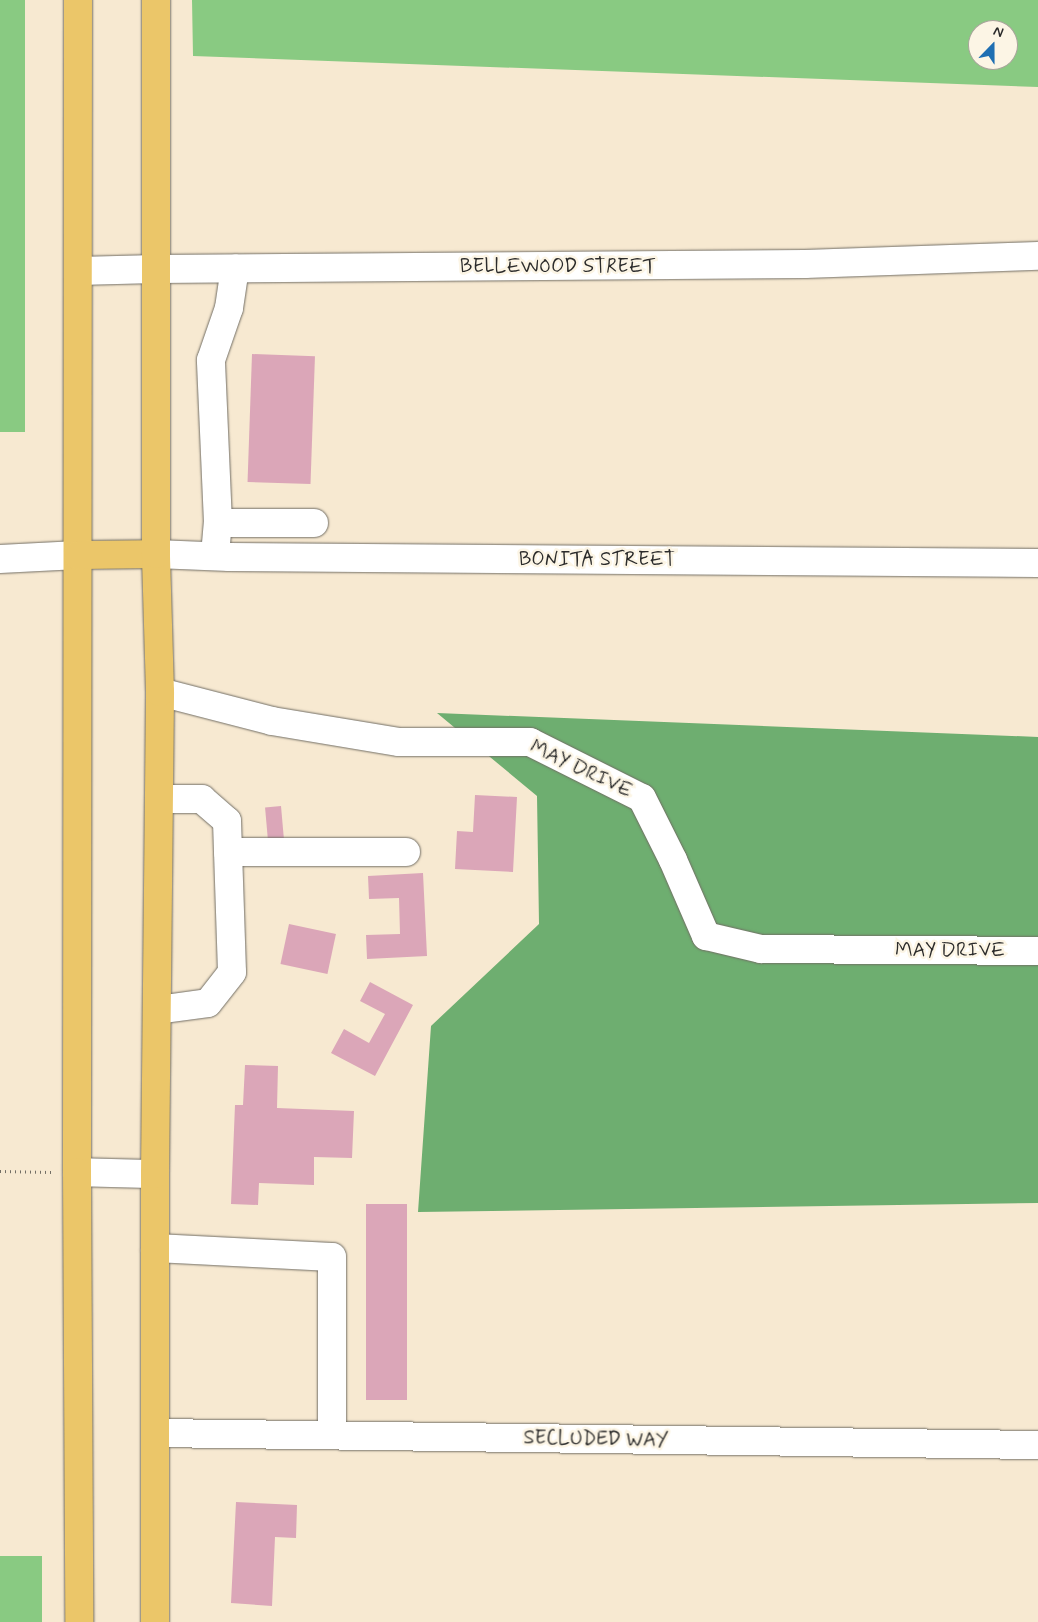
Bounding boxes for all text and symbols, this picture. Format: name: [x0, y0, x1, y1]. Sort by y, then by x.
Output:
north arrow: [968, 20, 1018, 70]
text: N: [991, 22, 1006, 42]
street label: BELLEWOOD STREET: [459, 254, 657, 278]
street label: BONITA STREET: [519, 547, 675, 571]
street label: MAY DRIVE: [525, 735, 637, 803]
street label: MAY DRIVE: [894, 938, 1006, 962]
street label: SECLUDED WAY: [524, 1426, 668, 1452]

